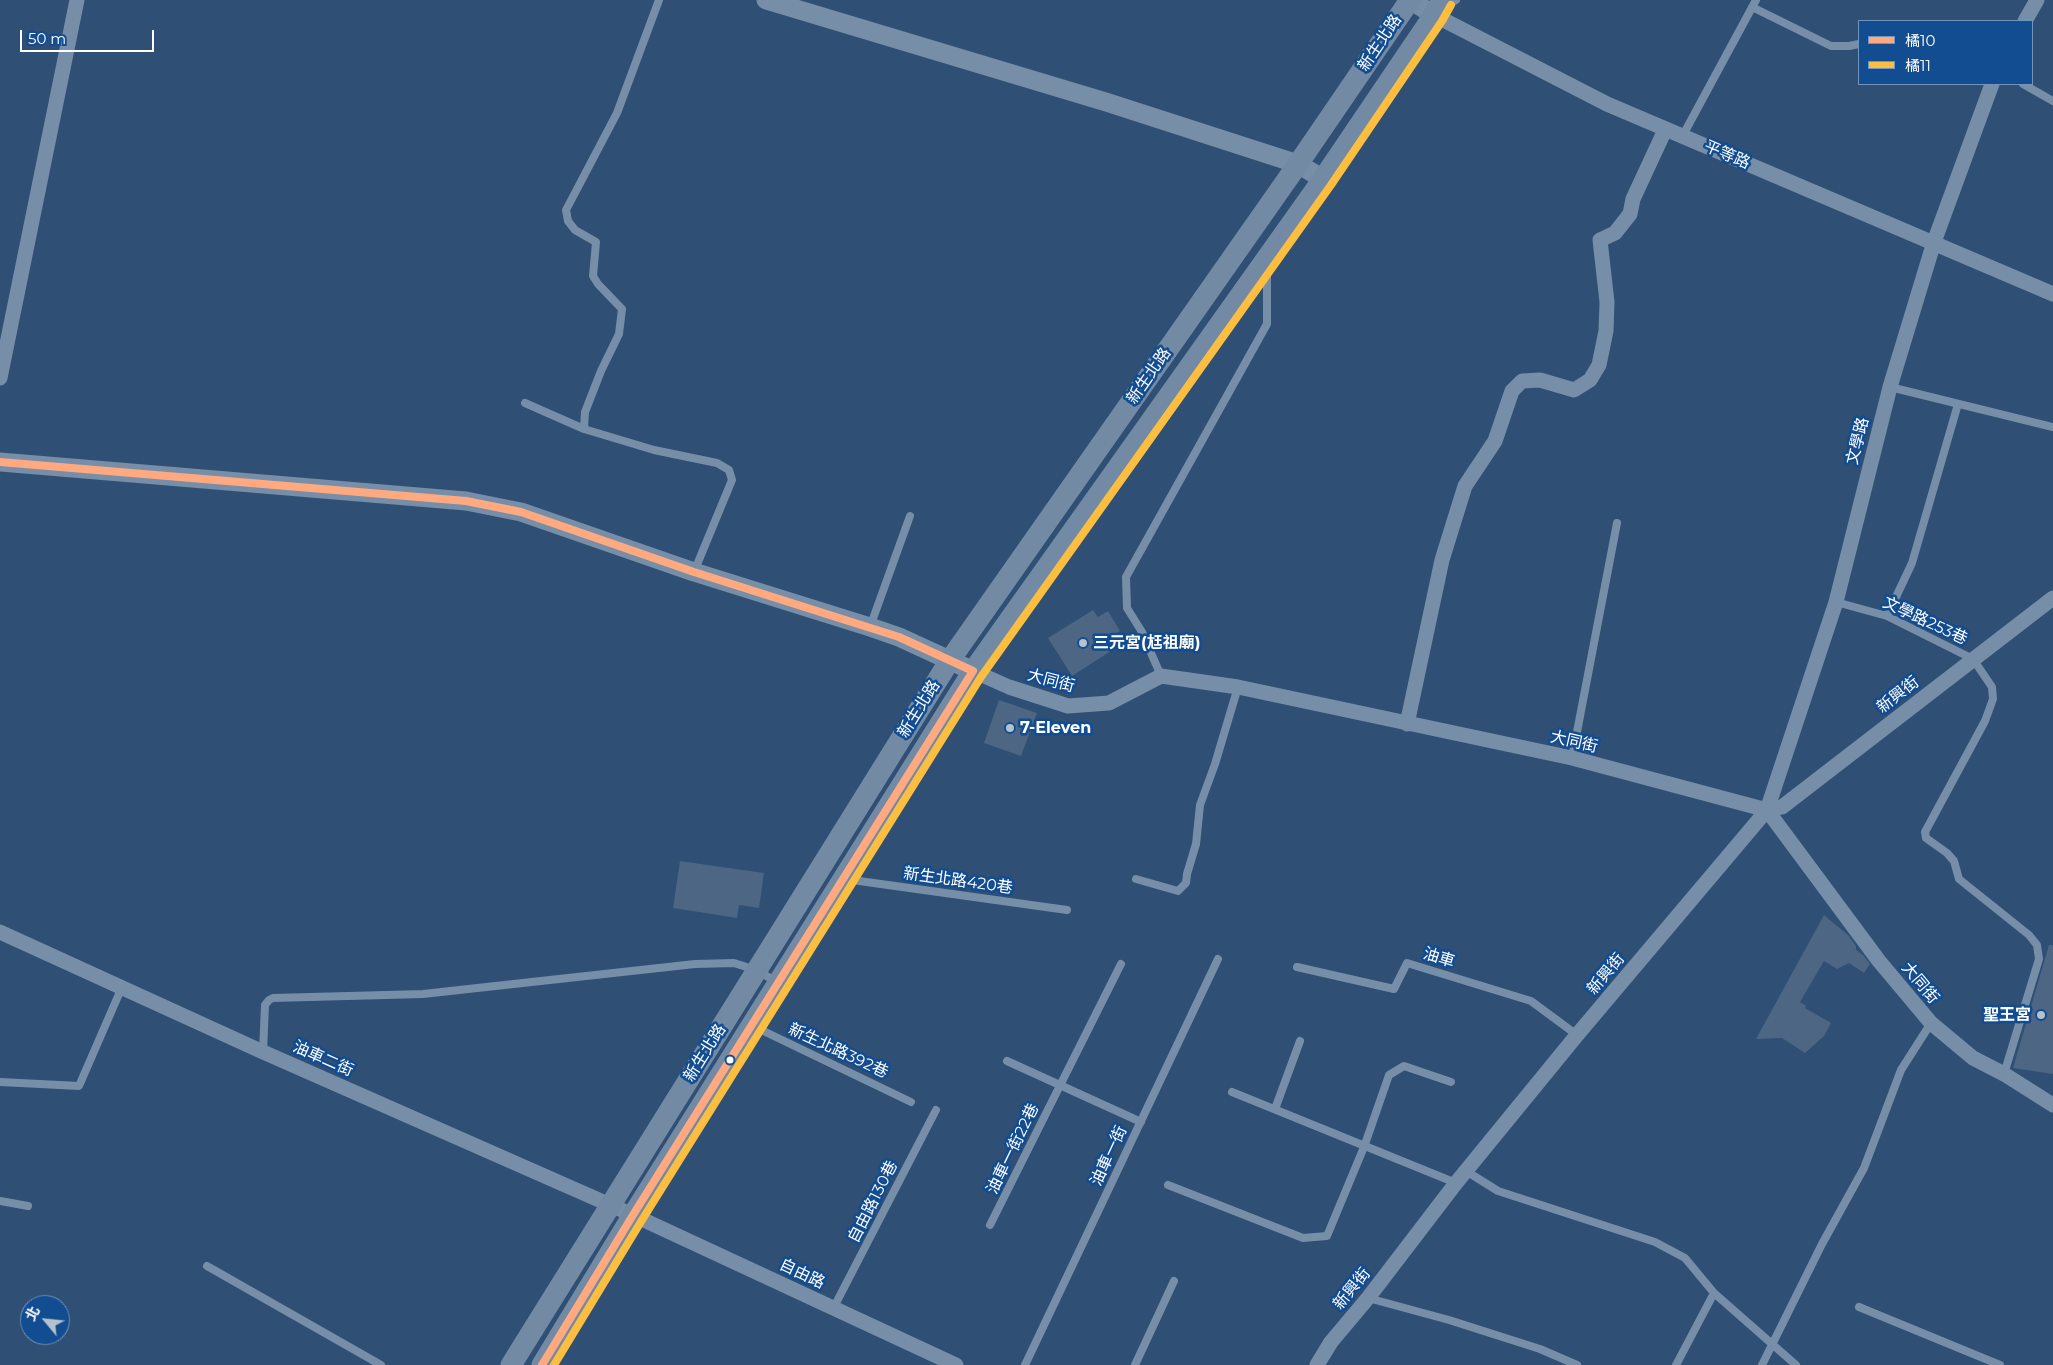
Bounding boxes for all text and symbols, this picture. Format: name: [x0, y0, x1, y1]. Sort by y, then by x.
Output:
street label: 新生北路: [1354, 11, 1406, 75]
scale bar: [22, 20, 156, 52]
legend: [1858, 20, 2033, 85]
text: 50 m: [28, 29, 66, 48]
text: 橘10: [1905, 31, 1935, 50]
text: 橘11: [1905, 56, 1931, 75]
street label: 平等路: [1701, 137, 1753, 173]
street label: 新生北路: [1123, 344, 1175, 408]
street label: 文學路: [1843, 415, 1873, 467]
street label: 文學路253巷: [1880, 593, 1970, 649]
place label: 三元宮(尪祖廟): [1093, 633, 1200, 653]
marker: 三元宮(尪祖廟): [1077, 637, 1089, 649]
street label: 大同街: [1025, 666, 1077, 696]
street label: 新興街: [1873, 673, 1923, 717]
street label: 新生北路: [894, 677, 944, 741]
place label: 7-Eleven: [1020, 718, 1091, 738]
marker: 7-Eleven: [1004, 722, 1016, 734]
street label: 大同街: [1548, 727, 1600, 757]
street label: 新生北路420巷: [902, 864, 1014, 898]
street label: 油車: [1421, 944, 1457, 972]
street label: 新興街: [1583, 949, 1629, 999]
street label: 大同街: [1897, 958, 1943, 1008]
place label: 聖王宮: [1983, 1005, 2031, 1025]
marker: 聖王宮: [2035, 1009, 2047, 1021]
street label: 新生北路392巷: [785, 1020, 891, 1082]
street label: 新生北路: [680, 1021, 730, 1085]
street label: 油車二街: [290, 1037, 356, 1081]
unlabelled marker: [725, 1055, 735, 1065]
street label: 油車一街22巷: [983, 1101, 1043, 1197]
street label: 油車一街: [1087, 1123, 1131, 1189]
street label: 自由路130巷: [844, 1158, 902, 1246]
street label: 自由路: [776, 1255, 828, 1293]
street label: 新興街: [1329, 1264, 1375, 1314]
north arrow: [20, 1295, 70, 1345]
text: 北: [21, 1303, 44, 1324]

